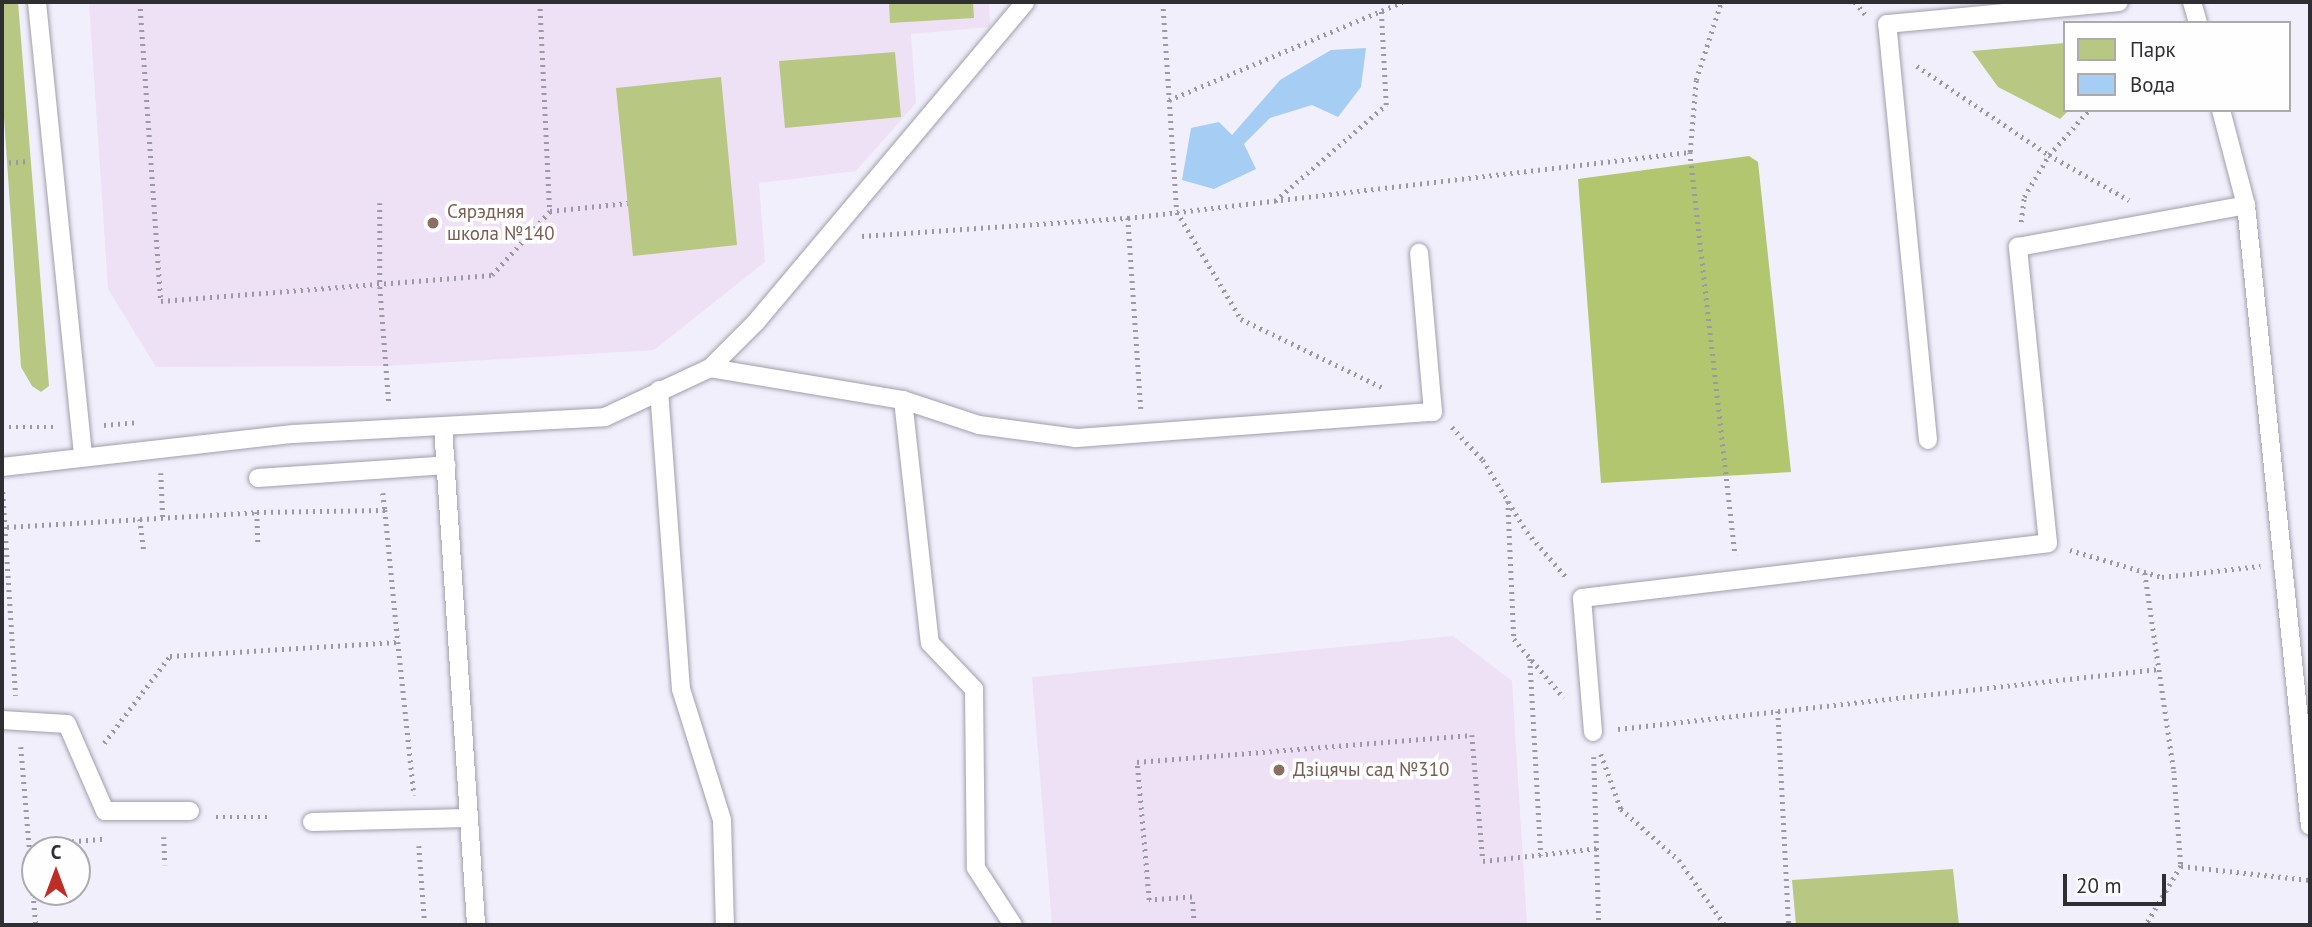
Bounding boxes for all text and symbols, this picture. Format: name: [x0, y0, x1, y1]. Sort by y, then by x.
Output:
legend: [2064, 21, 2291, 112]
text: Парк: [2130, 36, 2176, 63]
text: Вода: [2130, 71, 2175, 98]
place label: Сярэдняя школа №140: [447, 201, 554, 245]
marker: Сярэдняя школа №140: [425, 215, 441, 231]
place label: Дзіцячы сад №310: [1293, 759, 1449, 781]
marker: Дзіцячы сад №310: [1271, 762, 1287, 778]
north arrow: [21, 836, 91, 906]
text: С: [51, 840, 61, 864]
scale bar: [2067, 860, 2170, 904]
text: 20 m: [2076, 872, 2122, 899]

